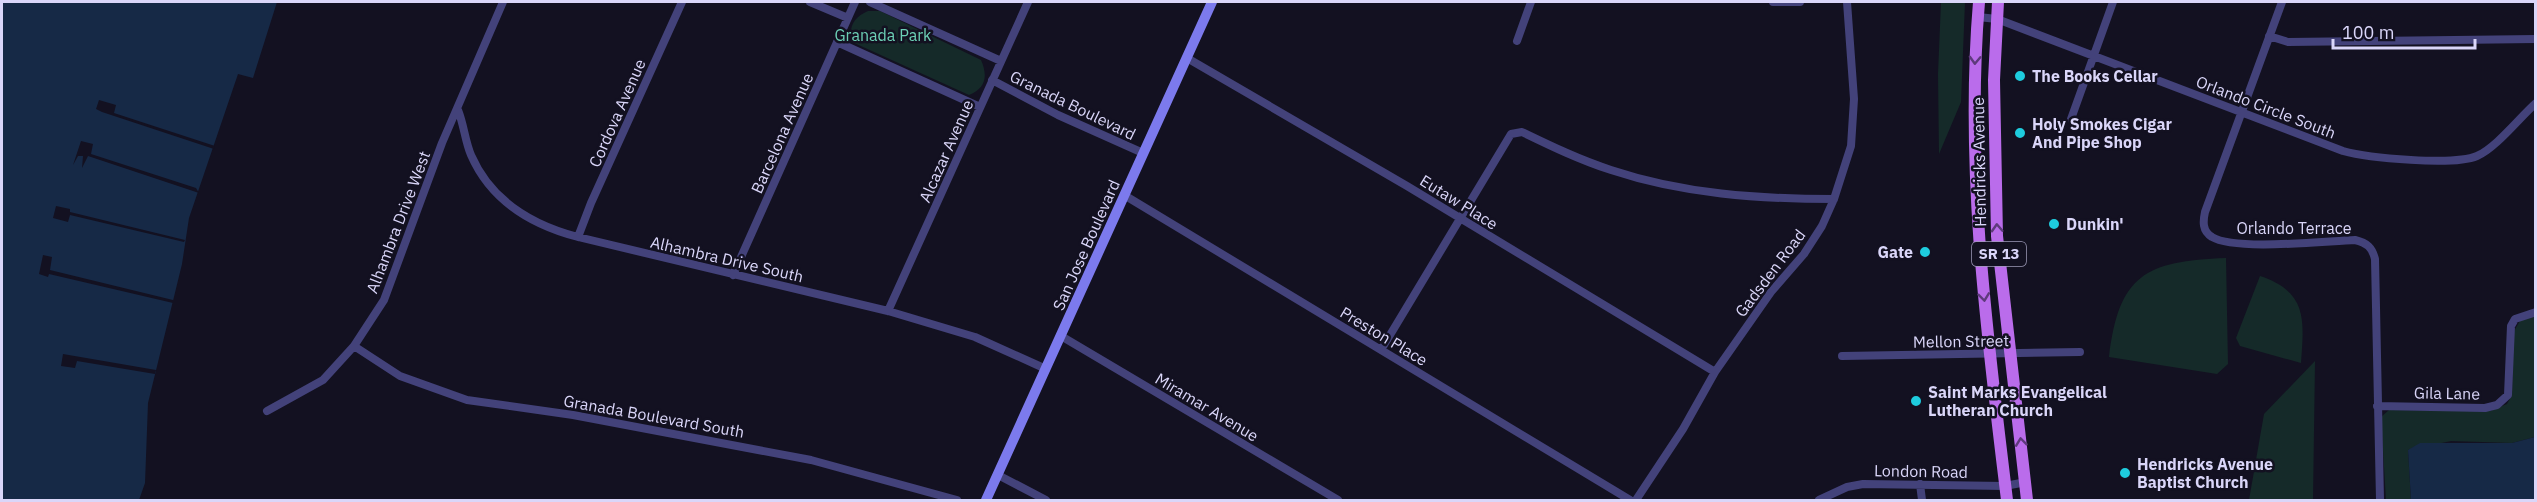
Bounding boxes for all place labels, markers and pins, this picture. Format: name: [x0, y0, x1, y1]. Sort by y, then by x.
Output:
place label: The Books Cellar: [2032, 66, 2158, 86]
marker: The Books Cellar: [2013, 69, 2027, 83]
place label: Holy Smokes Cigar And Pipe Shop: [2032, 114, 2173, 152]
marker: Holy Smokes Cigar And Pipe Shop: [2013, 126, 2027, 140]
place label: Dunkin': [2066, 214, 2124, 234]
marker: Dunkin': [2047, 217, 2061, 231]
place label: Gate: [1877, 242, 1913, 262]
marker: Gate: [1918, 245, 1932, 259]
place label: Saint Marks Evangelical Lutheran Church: [1928, 382, 2107, 420]
marker: Saint Marks Evangelical Lutheran Church: [1909, 394, 1923, 408]
place label: Hendricks Avenue Baptist Church: [2137, 454, 2273, 492]
marker: Hendricks Avenue Baptist Church: [2118, 466, 2132, 480]

